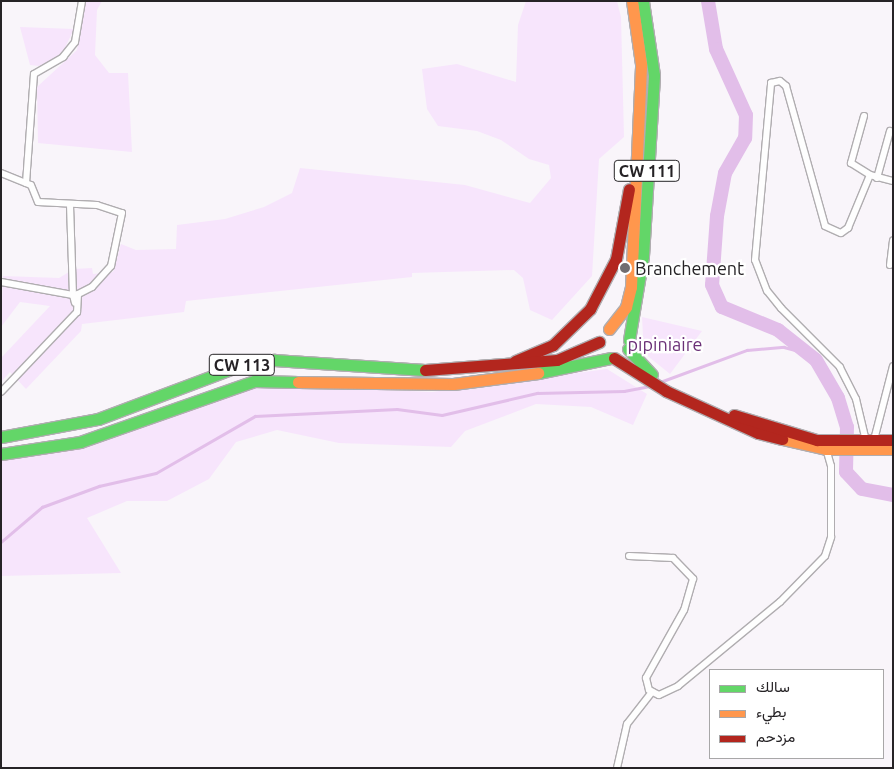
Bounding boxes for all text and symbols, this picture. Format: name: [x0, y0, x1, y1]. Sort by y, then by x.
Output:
road number: CW 111: [613, 158, 681, 185]
place label: Branchement: [635, 257, 744, 279]
marker: Branchement: [619, 262, 631, 274]
park label: pipiniaire: [628, 333, 702, 355]
road number: CW 113: [208, 352, 276, 378]
legend: [709, 669, 884, 759]
text: سالك: [756, 678, 790, 695]
text: بطيء: [756, 703, 786, 720]
text: مزدحم: [756, 728, 795, 745]

